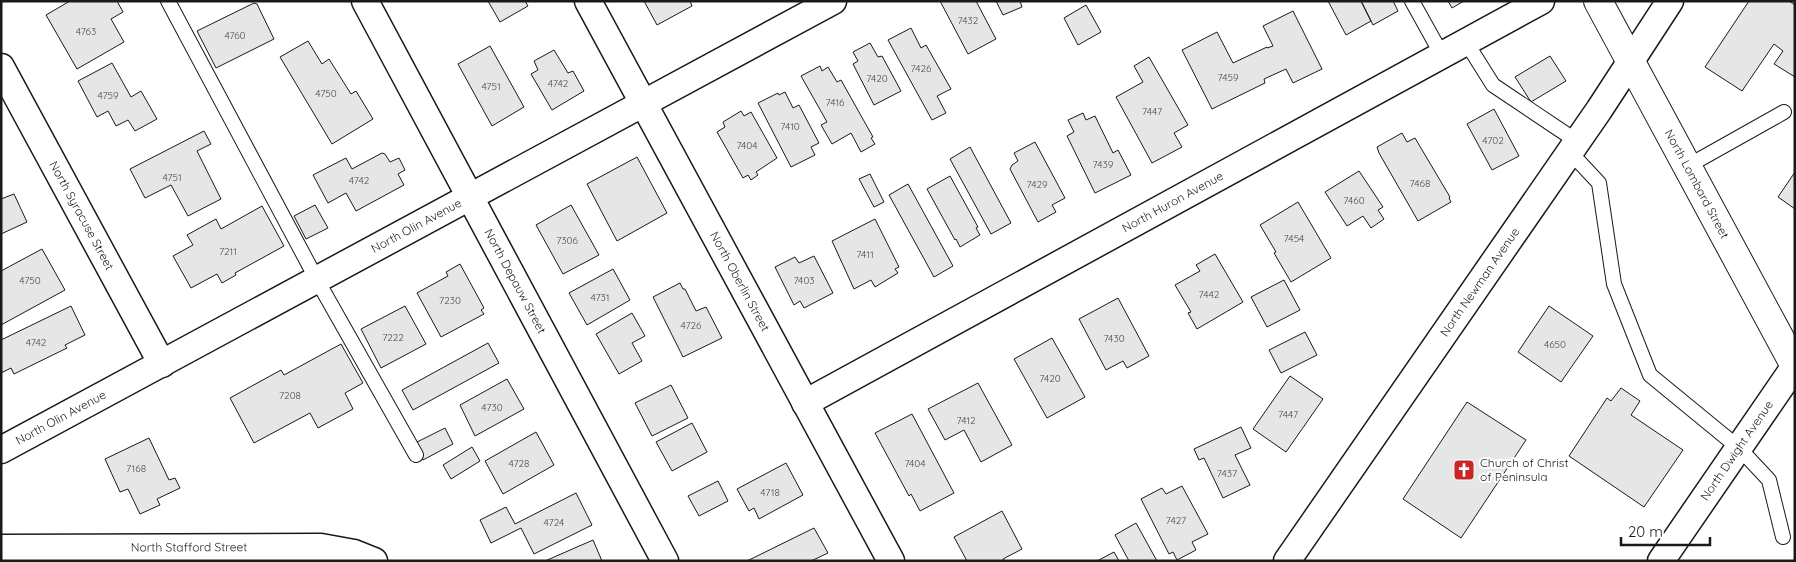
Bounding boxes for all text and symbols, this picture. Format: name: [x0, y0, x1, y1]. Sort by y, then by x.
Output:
house number: 7432: [958, 14, 979, 27]
house number: 4763: [76, 25, 96, 38]
house number: 4760: [224, 29, 246, 42]
house number: 7426: [911, 62, 932, 75]
house number: 7459: [1217, 71, 1239, 84]
house number: 7420: [866, 72, 888, 85]
house number: 4742: [548, 77, 569, 90]
house number: 4751: [481, 80, 501, 93]
house number: 4750: [315, 87, 337, 100]
house number: 4759: [97, 89, 119, 102]
house number: 7416: [825, 96, 845, 109]
house number: 7447: [1142, 105, 1162, 118]
house number: 7410: [780, 120, 800, 133]
street label: North Lombard Street: [1662, 127, 1733, 241]
house number: 4702: [1482, 134, 1504, 147]
house number: 7404: [736, 139, 758, 152]
street label: North Syracuse Street: [46, 158, 118, 272]
house number: 7439: [1093, 158, 1114, 171]
street label: North Huron Avenue: [1119, 168, 1226, 235]
house number: 4751: [162, 171, 182, 184]
house number: 4742: [349, 174, 370, 187]
house number: 7468: [1410, 177, 1430, 190]
house number: 7429: [1026, 178, 1048, 191]
house number: 7460: [1343, 194, 1365, 207]
street label: North Olin Avenue: [368, 195, 464, 256]
street label: North Newman Avenue: [1437, 224, 1522, 339]
street label: North Depauw Street: [481, 226, 550, 336]
street label: North Oberlin Street: [707, 229, 773, 334]
house number: 7454: [1284, 232, 1304, 245]
house number: 7306: [556, 234, 578, 247]
house number: 7211: [219, 245, 237, 258]
house number: 7411: [856, 248, 874, 261]
house number: 4750: [19, 274, 41, 287]
house number: 7403: [793, 274, 815, 287]
house number: 7442: [1199, 288, 1220, 301]
house number: 4731: [590, 291, 610, 304]
house number: 7230: [439, 294, 461, 307]
house number: 4726: [680, 319, 702, 332]
house number: 7222: [382, 331, 404, 344]
house number: 7430: [1103, 332, 1125, 345]
house number: 4742: [26, 336, 47, 349]
house number: 4650: [1544, 338, 1566, 351]
house number: 7420: [1039, 372, 1061, 385]
street label: North Olin Avenue: [13, 387, 109, 448]
house number: 7208: [279, 389, 301, 402]
street label: North Dwight Avenue: [1697, 397, 1776, 503]
house number: 4730: [481, 401, 503, 414]
house number: 7447: [1278, 408, 1298, 421]
house number: 7412: [956, 414, 976, 427]
place label: Church of Christ of Peninsula: [1480, 455, 1569, 484]
house number: 4728: [508, 457, 530, 470]
house number: 7404: [904, 457, 926, 470]
church icon: Church of Christ of Peninsula: [1452, 458, 1476, 482]
house number: 7168: [126, 462, 146, 475]
house number: 7437: [1217, 467, 1237, 480]
house number: 4718: [760, 486, 780, 499]
house number: 7427: [1166, 514, 1186, 527]
scale bar: [1621, 514, 1710, 546]
house number: 4724: [544, 516, 564, 529]
text: 20 m: [1628, 522, 1663, 541]
street label: North Stafford Street: [131, 539, 247, 555]

